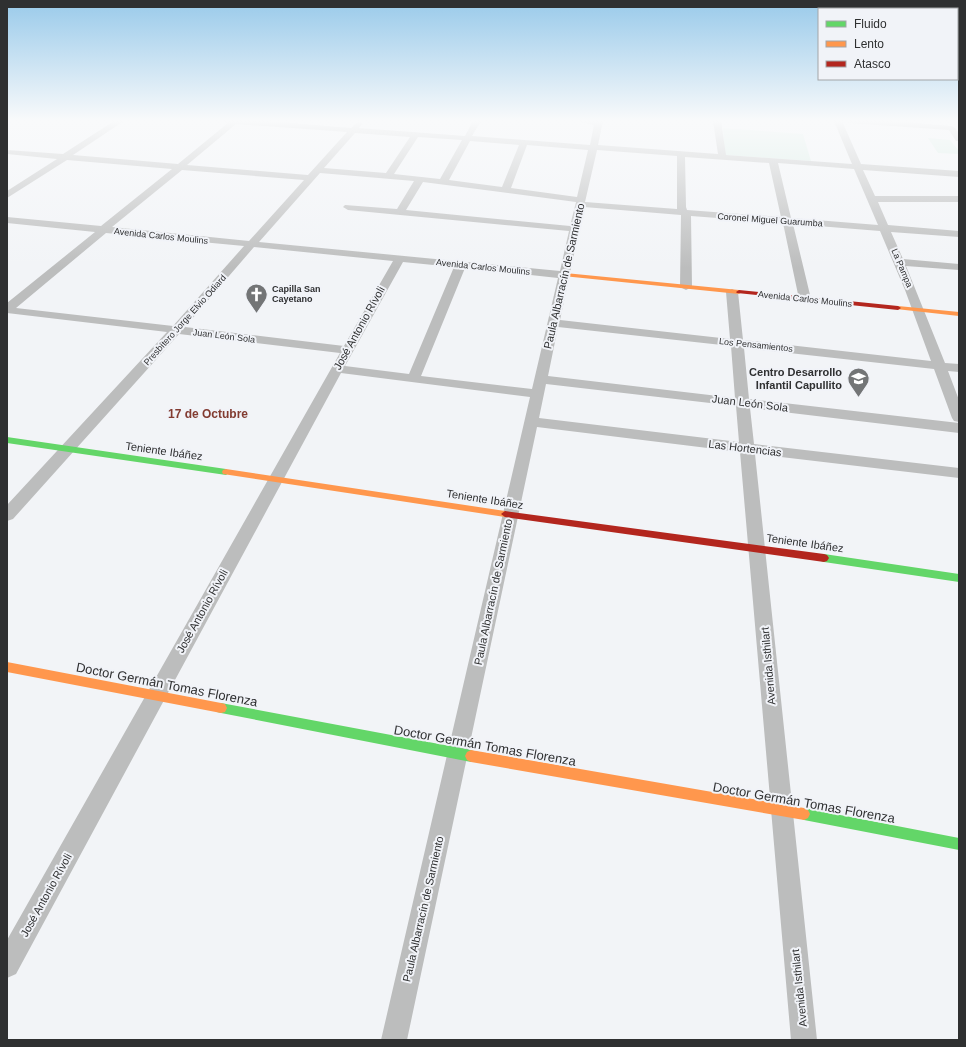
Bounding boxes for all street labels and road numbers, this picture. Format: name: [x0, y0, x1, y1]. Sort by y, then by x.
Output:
street label: Paula Albarracín de Sarmiento: [541, 202, 587, 350]
street label: Coronel Miguel Guarumba: [717, 211, 823, 229]
street label: Avenida Carlos Moulins: [114, 226, 209, 246]
street label: La Pampa: [889, 247, 915, 289]
street label: Avenida Carlos Moulins: [436, 257, 531, 277]
street label: Presbítero Jorge Elvio Odiard: [142, 273, 228, 367]
street label: José Antonio Rívoli: [331, 284, 387, 372]
street label: Avenida Carlos Moulins: [758, 289, 853, 309]
street label: Juan León Sola: [192, 327, 256, 345]
street label: Los Pensamientos: [719, 336, 794, 354]
street label: Juan León Sola: [711, 392, 790, 414]
street label: Las Hortencias: [708, 438, 783, 458]
street label: Teniente Ibáñez: [125, 440, 203, 462]
street label: Teniente Ibáñez: [446, 487, 524, 511]
street label: Paula Albarracín de Sarmiento: [472, 518, 514, 666]
street label: Teniente Ibáñez: [766, 532, 844, 554]
street label: José Antonio Rívoli: [174, 567, 230, 655]
street label: Avenida Isthilart: [759, 627, 777, 705]
street label: Doctor Germán Tomas Florenza: [75, 660, 260, 710]
street label: Doctor Germán Tomas Florenza: [393, 722, 578, 769]
street label: Doctor Germán Tomas Florenza: [712, 779, 897, 826]
street label: Paula Albarracín de Sarmiento: [400, 835, 446, 983]
street label: José Antonio Rívoli: [18, 851, 74, 939]
street label: Avenida Isthilart: [789, 949, 809, 1027]

